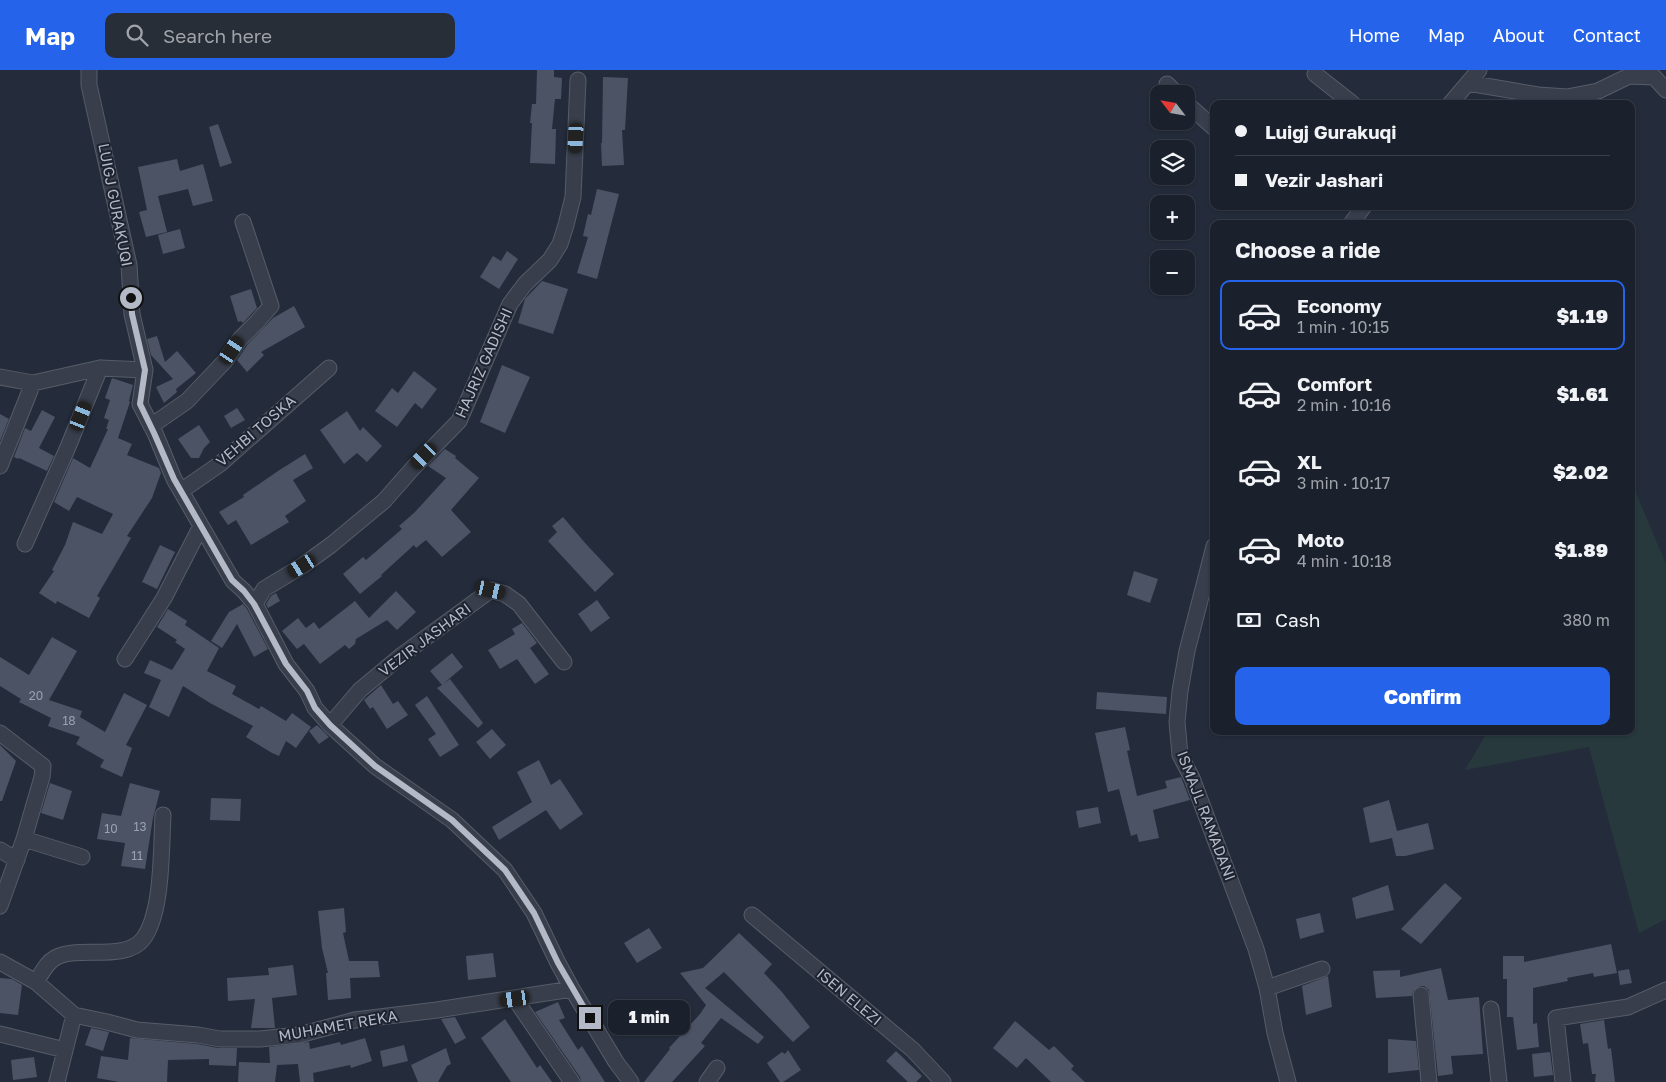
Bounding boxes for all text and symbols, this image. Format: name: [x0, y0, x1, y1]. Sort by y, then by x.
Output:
search box: [105, 13, 455, 58]
text: Map: [25, 21, 75, 50]
icon: search: [123, 21, 151, 49]
text: Search here: [163, 24, 272, 47]
text: Home: [1349, 24, 1400, 46]
text: Map: [1428, 24, 1465, 46]
text: About: [1493, 24, 1545, 46]
text: Contact: [1573, 24, 1641, 46]
north arrow: [1150, 85, 1195, 130]
map controls: [1150, 85, 1195, 295]
text: Luigj Gurakuqi: [1265, 120, 1396, 143]
car: [567, 123, 584, 153]
button: layers: [1150, 140, 1195, 185]
street label: LUIGJ GURAKUQI: [95, 142, 137, 268]
text: Vezir Jashari: [1265, 168, 1383, 191]
button: +: [1150, 195, 1195, 240]
text: Choose a ride: [1235, 236, 1381, 263]
button: −: [1150, 250, 1195, 295]
route start: [120, 287, 142, 309]
icon: car: [1237, 293, 1282, 338]
text: Economy: [1297, 294, 1382, 317]
text: $1.19: [1557, 304, 1608, 327]
street label: HAJRIZ GADISHI: [451, 305, 515, 421]
text: 1 min · 10:15: [1297, 317, 1389, 337]
car: [217, 333, 246, 367]
icon: car: [1237, 371, 1282, 416]
text: Comfort: [1297, 372, 1372, 395]
text: $1.61: [1557, 382, 1608, 405]
street label: VEHBI TOSKA: [212, 391, 299, 470]
text: 2 min · 10:16: [1297, 395, 1391, 415]
car: [68, 399, 93, 433]
car: [408, 440, 439, 472]
icon: car: [1237, 449, 1282, 494]
text: XL: [1297, 450, 1322, 473]
text: $2.02: [1553, 460, 1608, 483]
text: 3 min · 10:17: [1297, 473, 1390, 493]
icon: car: [1237, 527, 1282, 572]
text: Moto: [1297, 528, 1344, 551]
text: $1.89: [1554, 538, 1608, 561]
text: 4 min · 10:18: [1297, 551, 1392, 571]
car: [285, 552, 318, 580]
car: [474, 579, 507, 601]
street label: VEZIR JASHARI: [375, 599, 474, 680]
icon: cash: [1235, 606, 1263, 634]
text: Cash: [1275, 608, 1320, 631]
text: 380 m: [1563, 610, 1610, 630]
button: Confirm: [1235, 667, 1610, 725]
house number: 20: [29, 688, 43, 703]
house number: 18: [62, 713, 76, 728]
street label: ISMAJL RAMADANI: [1174, 748, 1240, 883]
house number: 13: [134, 819, 146, 834]
house number: 10: [104, 821, 118, 836]
house number: 11: [131, 848, 143, 863]
street label: ISEN ELEZI: [814, 964, 886, 1029]
car: [499, 989, 530, 1009]
callout: 1 min: [608, 1000, 690, 1036]
street label: MUHAMET REKA: [277, 1006, 399, 1044]
route end: [579, 1007, 601, 1029]
text: 1 min: [629, 1007, 669, 1027]

